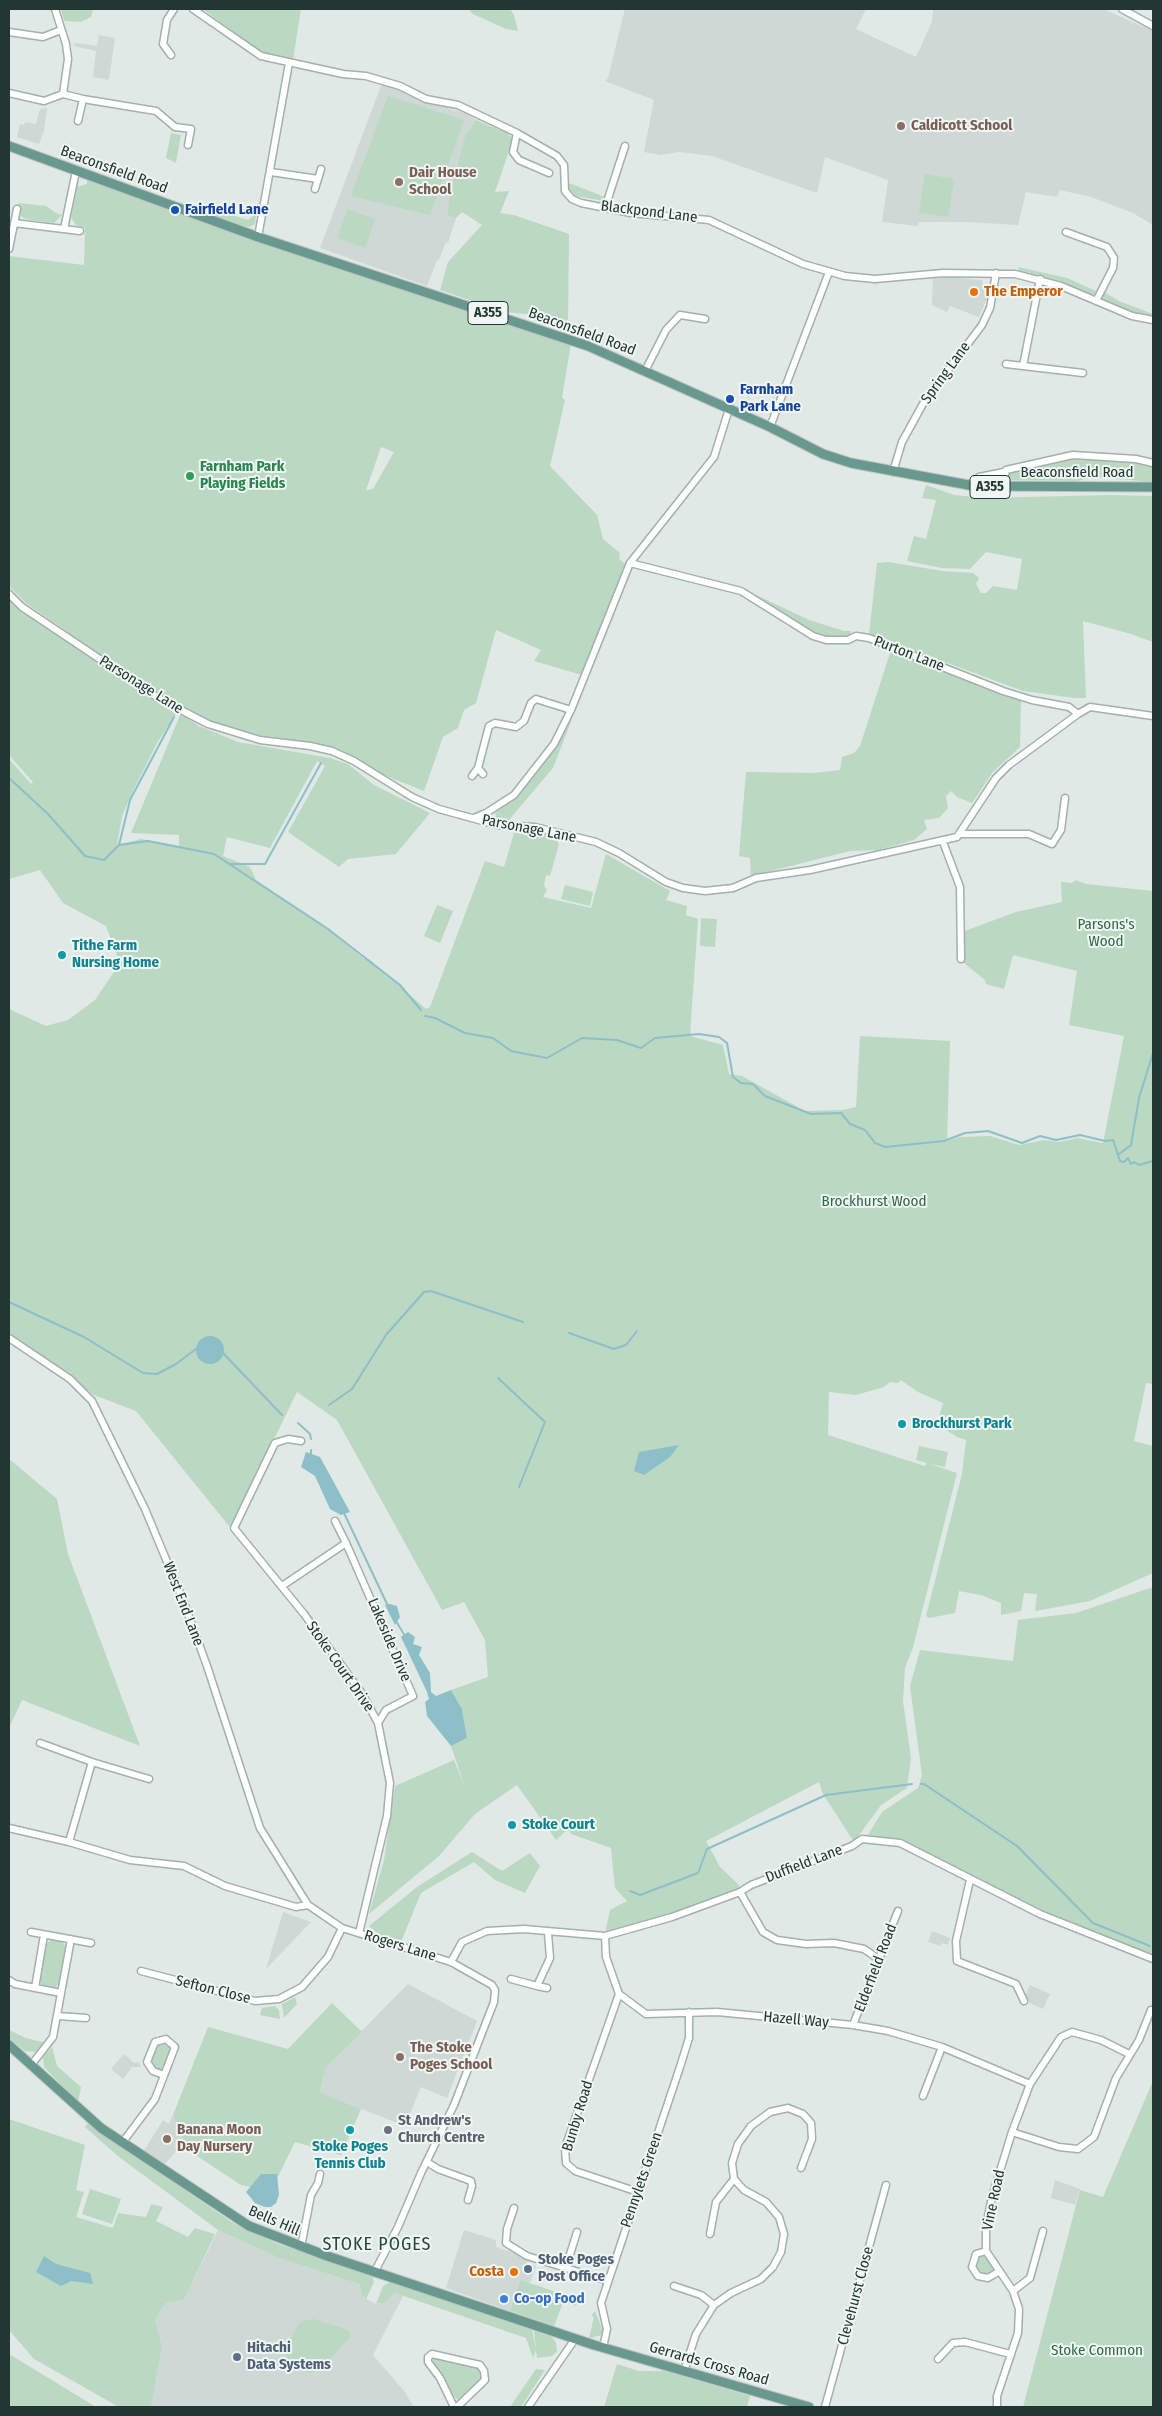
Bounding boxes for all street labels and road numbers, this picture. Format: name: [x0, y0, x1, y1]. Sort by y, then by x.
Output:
street label: Beaconsfield Road: [58, 142, 170, 198]
street label: Blackpond Lane: [600, 197, 698, 227]
road number: A355: [468, 302, 508, 324]
street label: Beaconsfield Road: [526, 304, 638, 360]
street label: Spring Lane: [918, 339, 974, 407]
street label: Beaconsfield Road: [1021, 464, 1133, 482]
road number: A355: [970, 476, 1010, 498]
street label: Purton Lane: [871, 632, 947, 676]
street label: Parsonage Lane: [96, 652, 186, 718]
street label: Parsonage Lane: [480, 811, 578, 847]
street label: West End Lane: [159, 1559, 207, 1649]
street label: Lakeside Drive: [363, 1595, 415, 1685]
street label: Stoke Court Drive: [302, 1618, 378, 1716]
street label: Duffield Lane: [763, 1841, 845, 1887]
street label: Elderfield Road: [851, 1921, 901, 2015]
street label: Rogers Lane: [362, 1927, 438, 1965]
street label: Sefton Close: [174, 1972, 252, 2008]
street label: Hazell Way: [762, 2008, 830, 2032]
street label: Bunby Road: [559, 2078, 597, 2154]
street label: Pennylets Green: [617, 2130, 667, 2230]
street label: Vine Road: [979, 2168, 1009, 2232]
street label: Bells Hill: [246, 2202, 302, 2240]
street label: Clevehurst Close: [834, 2245, 878, 2347]
street label: Gerrards Cross Road: [647, 2338, 771, 2390]

